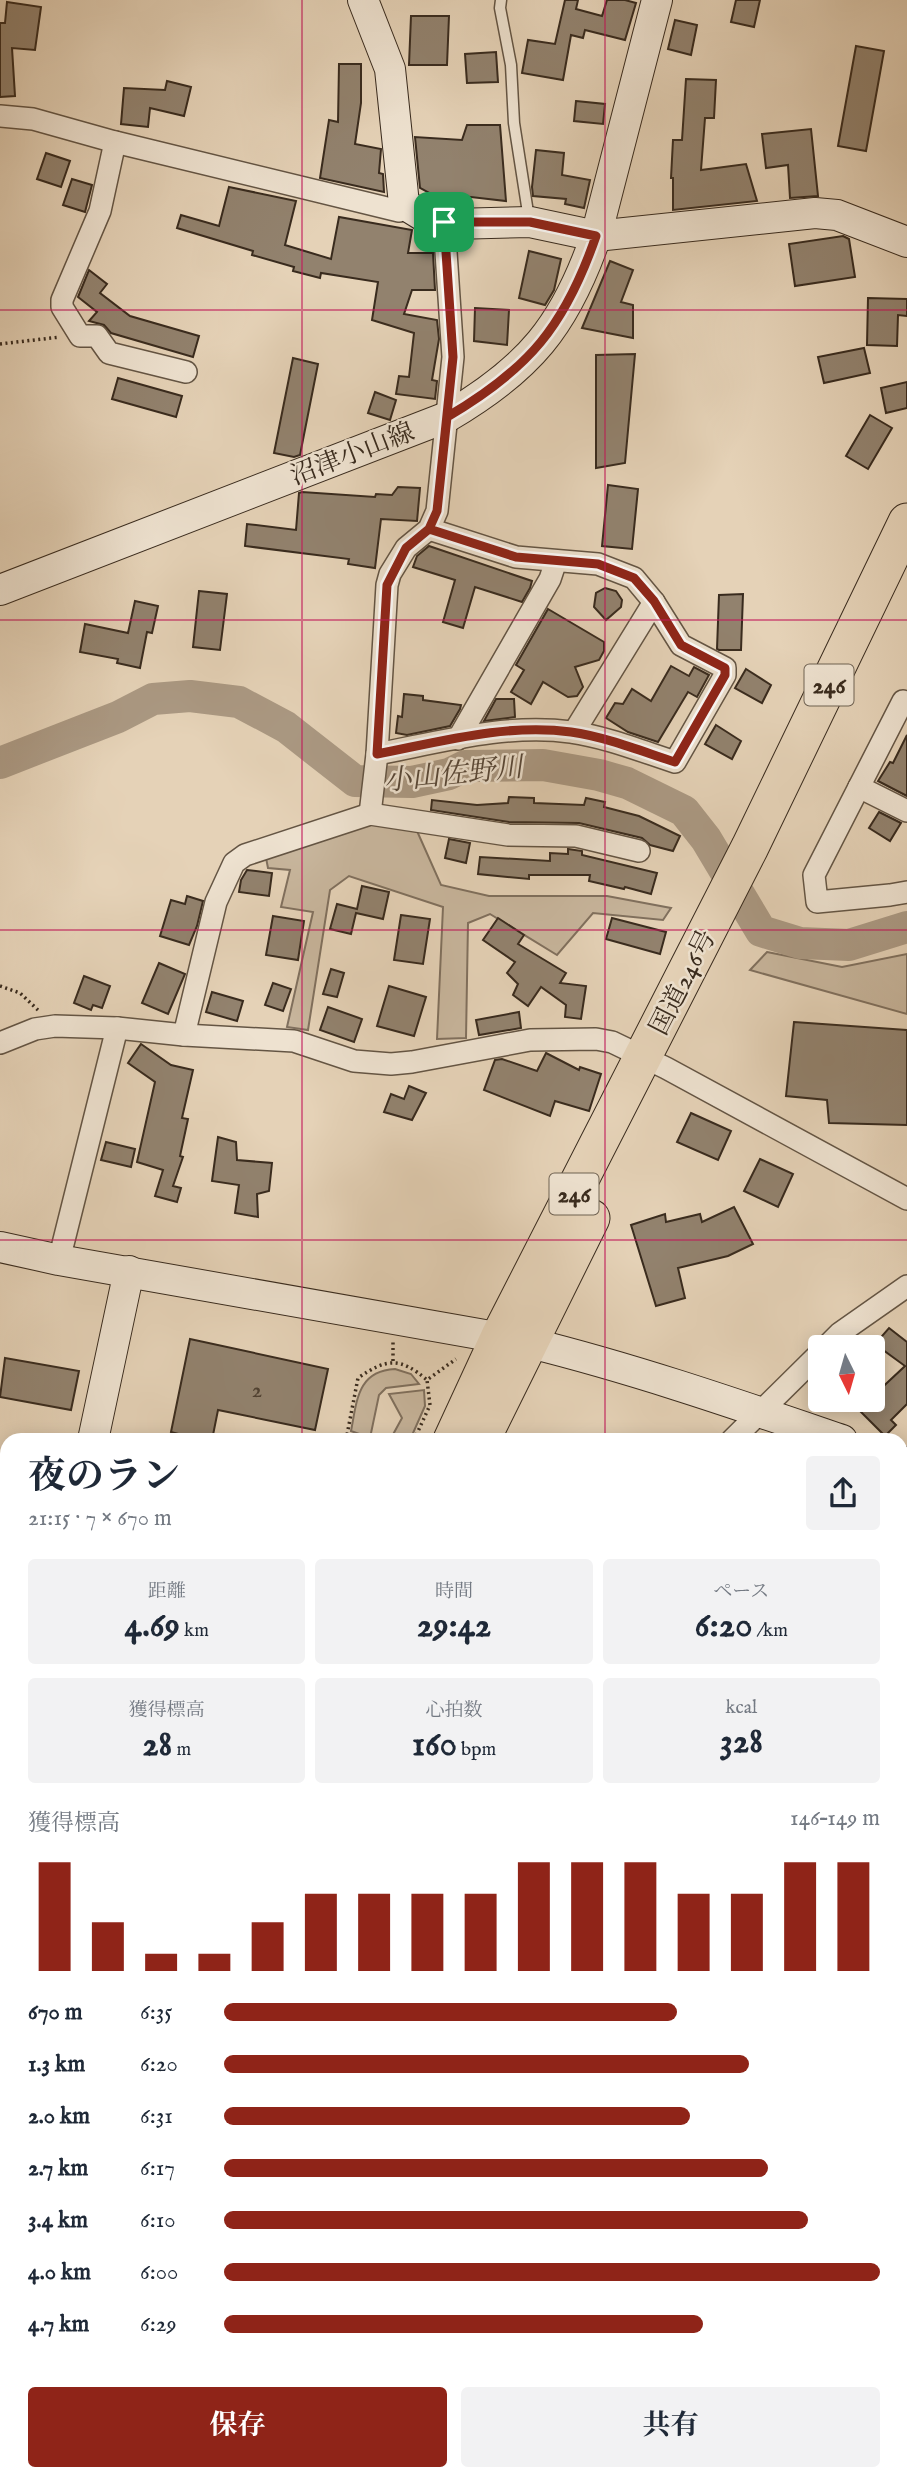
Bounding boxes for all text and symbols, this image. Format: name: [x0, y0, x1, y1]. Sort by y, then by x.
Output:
pin: [414, 192, 474, 252]
icon: arrive: [425, 203, 463, 241]
street label: 沼津小山線: [286, 416, 419, 493]
road number: 246: [804, 664, 854, 706]
water label: 小山佐野川: [382, 750, 528, 800]
street label: 国道246号: [643, 924, 724, 1041]
road number: 246: [550, 1174, 598, 1214]
north arrow: [808, 1335, 886, 1412]
map controls: [808, 1335, 885, 1412]
house number: 2: [252, 1376, 262, 1405]
text: 夜のラン: [28, 1454, 180, 1502]
button: share: [806, 1456, 880, 1530]
text: 21:15 · 7 × 670 m: [28, 1504, 172, 1533]
text: 距離: [148, 1580, 186, 1604]
text: 時間: [435, 1580, 473, 1604]
text: ペース: [713, 1580, 769, 1604]
text: 4.69: [124, 1604, 180, 1649]
text: 29:42: [417, 1604, 491, 1649]
text: 6:20: [695, 1604, 752, 1649]
text: km: [180, 1619, 209, 1643]
text: /km: [752, 1619, 788, 1643]
text: kcal: [725, 1696, 757, 1720]
text: 獲得標高: [129, 1699, 205, 1723]
text: 心拍数: [425, 1699, 483, 1723]
text: 328: [720, 1720, 763, 1765]
text: 28: [142, 1723, 172, 1768]
text: 160: [412, 1723, 457, 1768]
text: m: [172, 1738, 191, 1762]
text: bpm: [457, 1738, 496, 1762]
text: 146–149 m: [790, 1804, 880, 1833]
text: 獲得標高: [28, 1809, 120, 1838]
text: 670 m: [28, 1998, 83, 2027]
text: 6:35: [140, 1998, 173, 2027]
text: 1.3 km: [28, 2050, 85, 2079]
text: 6:20: [140, 2050, 178, 2079]
text: 2.0 km: [28, 2102, 90, 2131]
text: 6:31: [140, 2102, 173, 2131]
text: 2.7 km: [28, 2154, 88, 2183]
text: 6:17: [140, 2154, 175, 2183]
text: 3.4 km: [28, 2206, 88, 2235]
text: 6:10: [140, 2206, 176, 2235]
text: 4.0 km: [28, 2258, 91, 2287]
text: 6:00: [140, 2258, 178, 2287]
text: 4.7 km: [28, 2310, 89, 2339]
text: 6:29: [140, 2310, 177, 2339]
button: 保存: [28, 2387, 447, 2467]
button: 共有: [461, 2387, 880, 2467]

